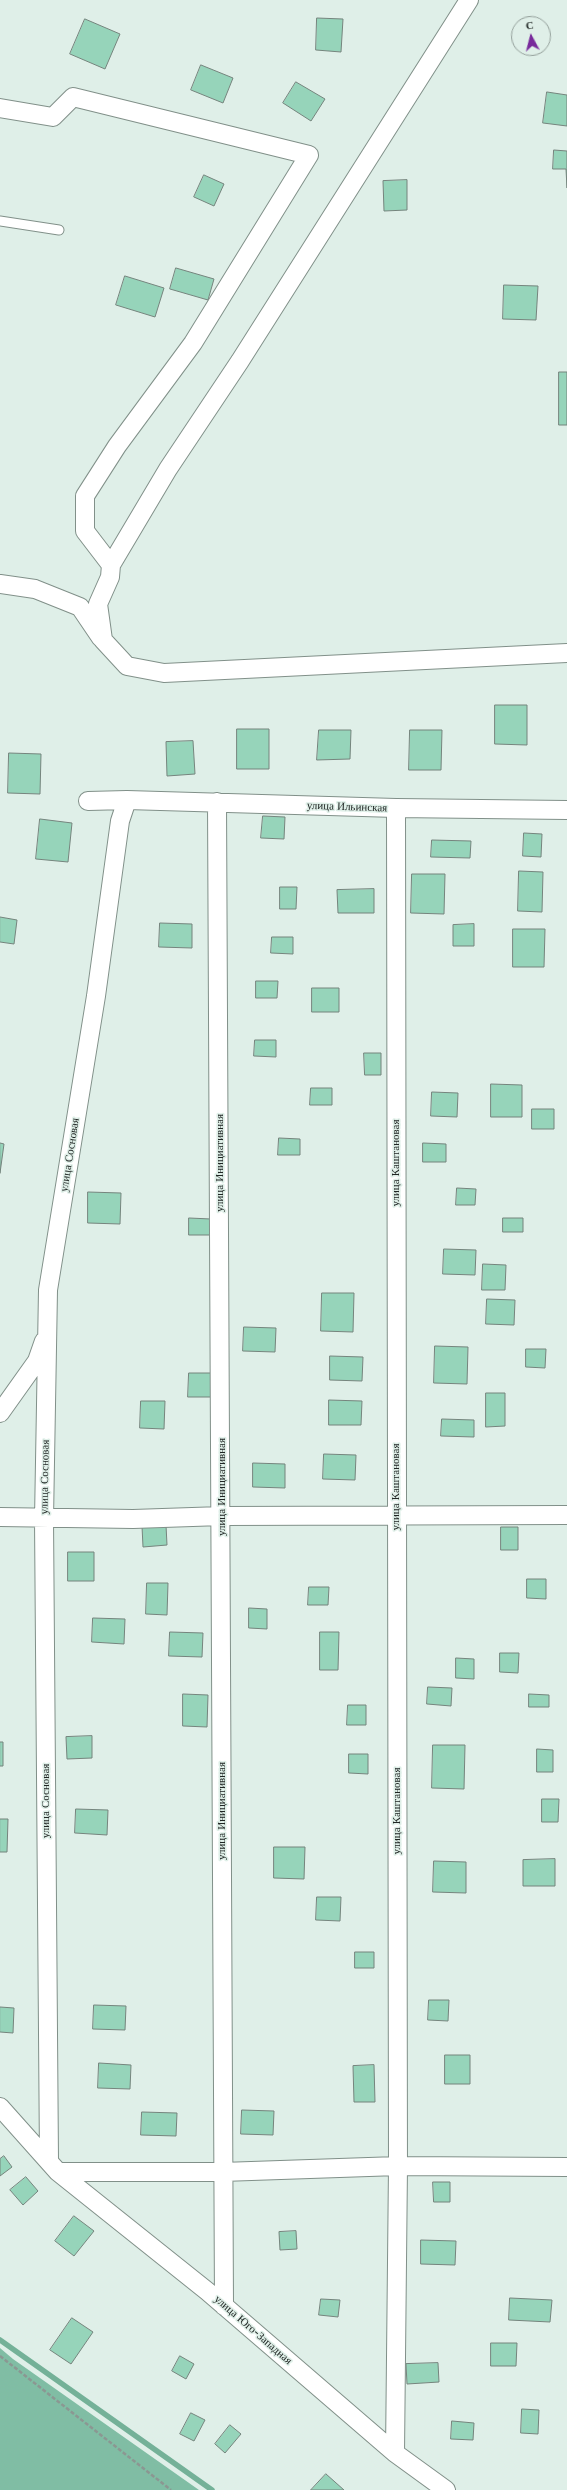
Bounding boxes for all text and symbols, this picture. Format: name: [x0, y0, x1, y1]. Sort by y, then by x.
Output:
north arrow: [511, 16, 551, 56]
text: С: [525, 18, 534, 33]
street label: улица Ильинская: [307, 799, 387, 815]
street label: улица Инициативная: [213, 1114, 227, 1212]
street label: улица Сосновая: [58, 1117, 82, 1193]
street label: улица Каштановая: [389, 1119, 403, 1207]
street label: улица Инициативная: [215, 1438, 229, 1536]
street label: улица Сосновая: [38, 1440, 52, 1514]
street label: улица Каштановая: [389, 1443, 403, 1531]
street label: улица Инициативная: [215, 1762, 229, 1860]
street label: улица Сосновая: [39, 1764, 53, 1838]
street label: улица Каштановая: [390, 1767, 404, 1855]
street label: улица Юго-Западная: [211, 2293, 295, 2367]

